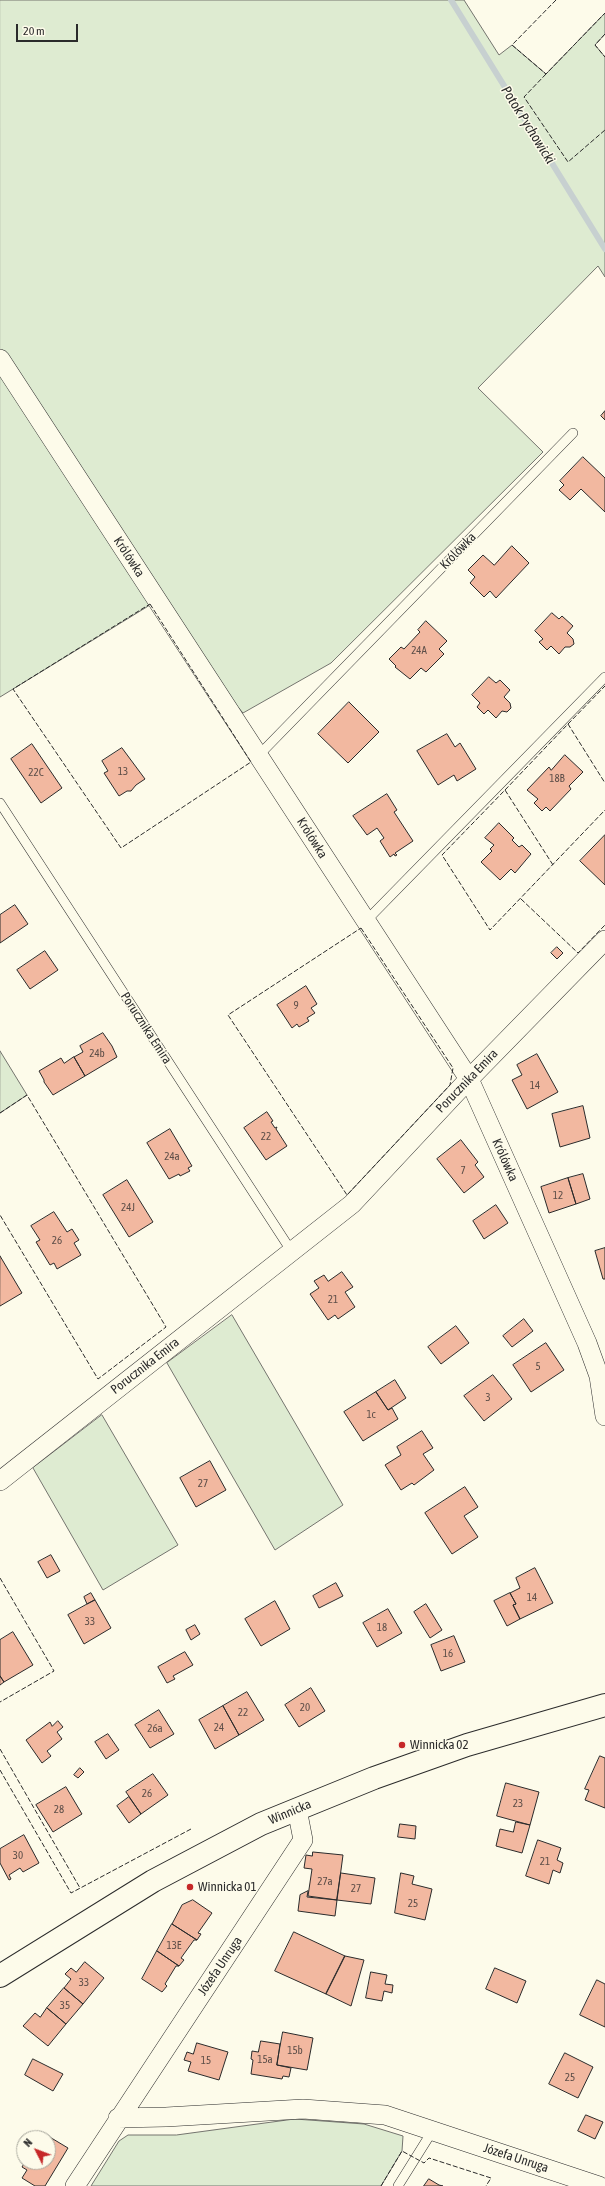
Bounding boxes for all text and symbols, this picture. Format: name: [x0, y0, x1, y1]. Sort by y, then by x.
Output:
scale bar: [18, 16, 80, 42]
text: 20 m: [23, 24, 45, 38]
water label: Potok Pychowicki: [497, 83, 559, 167]
street label: Królówka: [437, 529, 479, 573]
street label: Królówka: [110, 534, 148, 580]
house number: 24A: [411, 644, 427, 658]
house number: 13: [118, 765, 128, 779]
house number: 22C: [28, 766, 44, 780]
house number: 18B: [549, 772, 565, 786]
street label: Królówka: [293, 815, 331, 861]
street label: Porucznika Emira: [117, 989, 175, 1067]
house number: 9: [293, 999, 299, 1013]
street label: Porucznika Emira: [433, 1046, 501, 1116]
house number: 24b: [89, 1047, 105, 1061]
house number: 14: [530, 1079, 540, 1093]
house number: 22: [261, 1130, 271, 1144]
street label: Królówka: [489, 1136, 521, 1184]
house number: 24a: [164, 1150, 180, 1164]
house number: 7: [460, 1164, 466, 1178]
house number: 12: [553, 1189, 563, 1203]
house number: 24J: [121, 1201, 135, 1215]
house number: 26: [52, 1234, 62, 1248]
house number: 21: [328, 1293, 338, 1307]
street label: Porucznika Emira: [108, 1335, 182, 1397]
house number: 5: [535, 1360, 541, 1374]
house number: 3: [485, 1391, 491, 1405]
house number: 1c: [366, 1408, 376, 1422]
house number: 27: [198, 1477, 208, 1491]
house number: 14: [527, 1591, 537, 1605]
house number: 33: [85, 1615, 95, 1629]
house number: 18: [377, 1621, 387, 1635]
house number: 16: [443, 1647, 453, 1661]
house number: 20: [300, 1701, 310, 1715]
house number: 22: [238, 1706, 248, 1720]
house number: 24: [214, 1721, 224, 1735]
house number: 26a: [147, 1722, 163, 1736]
place label: Winnicka 02: [410, 1737, 469, 1753]
marker: Winnicka 02: [397, 1740, 407, 1750]
house number: 26: [142, 1787, 152, 1801]
street label: Winnicka: [266, 1796, 314, 1828]
house number: 23: [513, 1797, 523, 1811]
house number: 28: [54, 1803, 64, 1817]
house number: 30: [13, 1849, 23, 1863]
house number: 21: [540, 1855, 550, 1869]
house number: 27a: [317, 1875, 333, 1889]
place label: Winnicka 01: [198, 1879, 257, 1895]
marker: Winnicka 01: [185, 1882, 195, 1892]
house number: 27: [351, 1882, 361, 1896]
house number: 25: [408, 1897, 418, 1911]
street label: Józefa Unruga: [195, 1934, 245, 1998]
house number: 13E: [166, 1939, 182, 1953]
house number: 33: [79, 1976, 89, 1990]
house number: 35: [60, 1999, 70, 2013]
house number: 15b: [287, 2044, 303, 2058]
house number: 15a: [257, 2053, 273, 2067]
house number: 15: [201, 2054, 211, 2068]
house number: 25: [565, 2071, 575, 2085]
north arrow: [16, 2130, 56, 2170]
text: N: [21, 2136, 34, 2149]
street label: Józefa Unruga: [482, 2140, 550, 2176]

